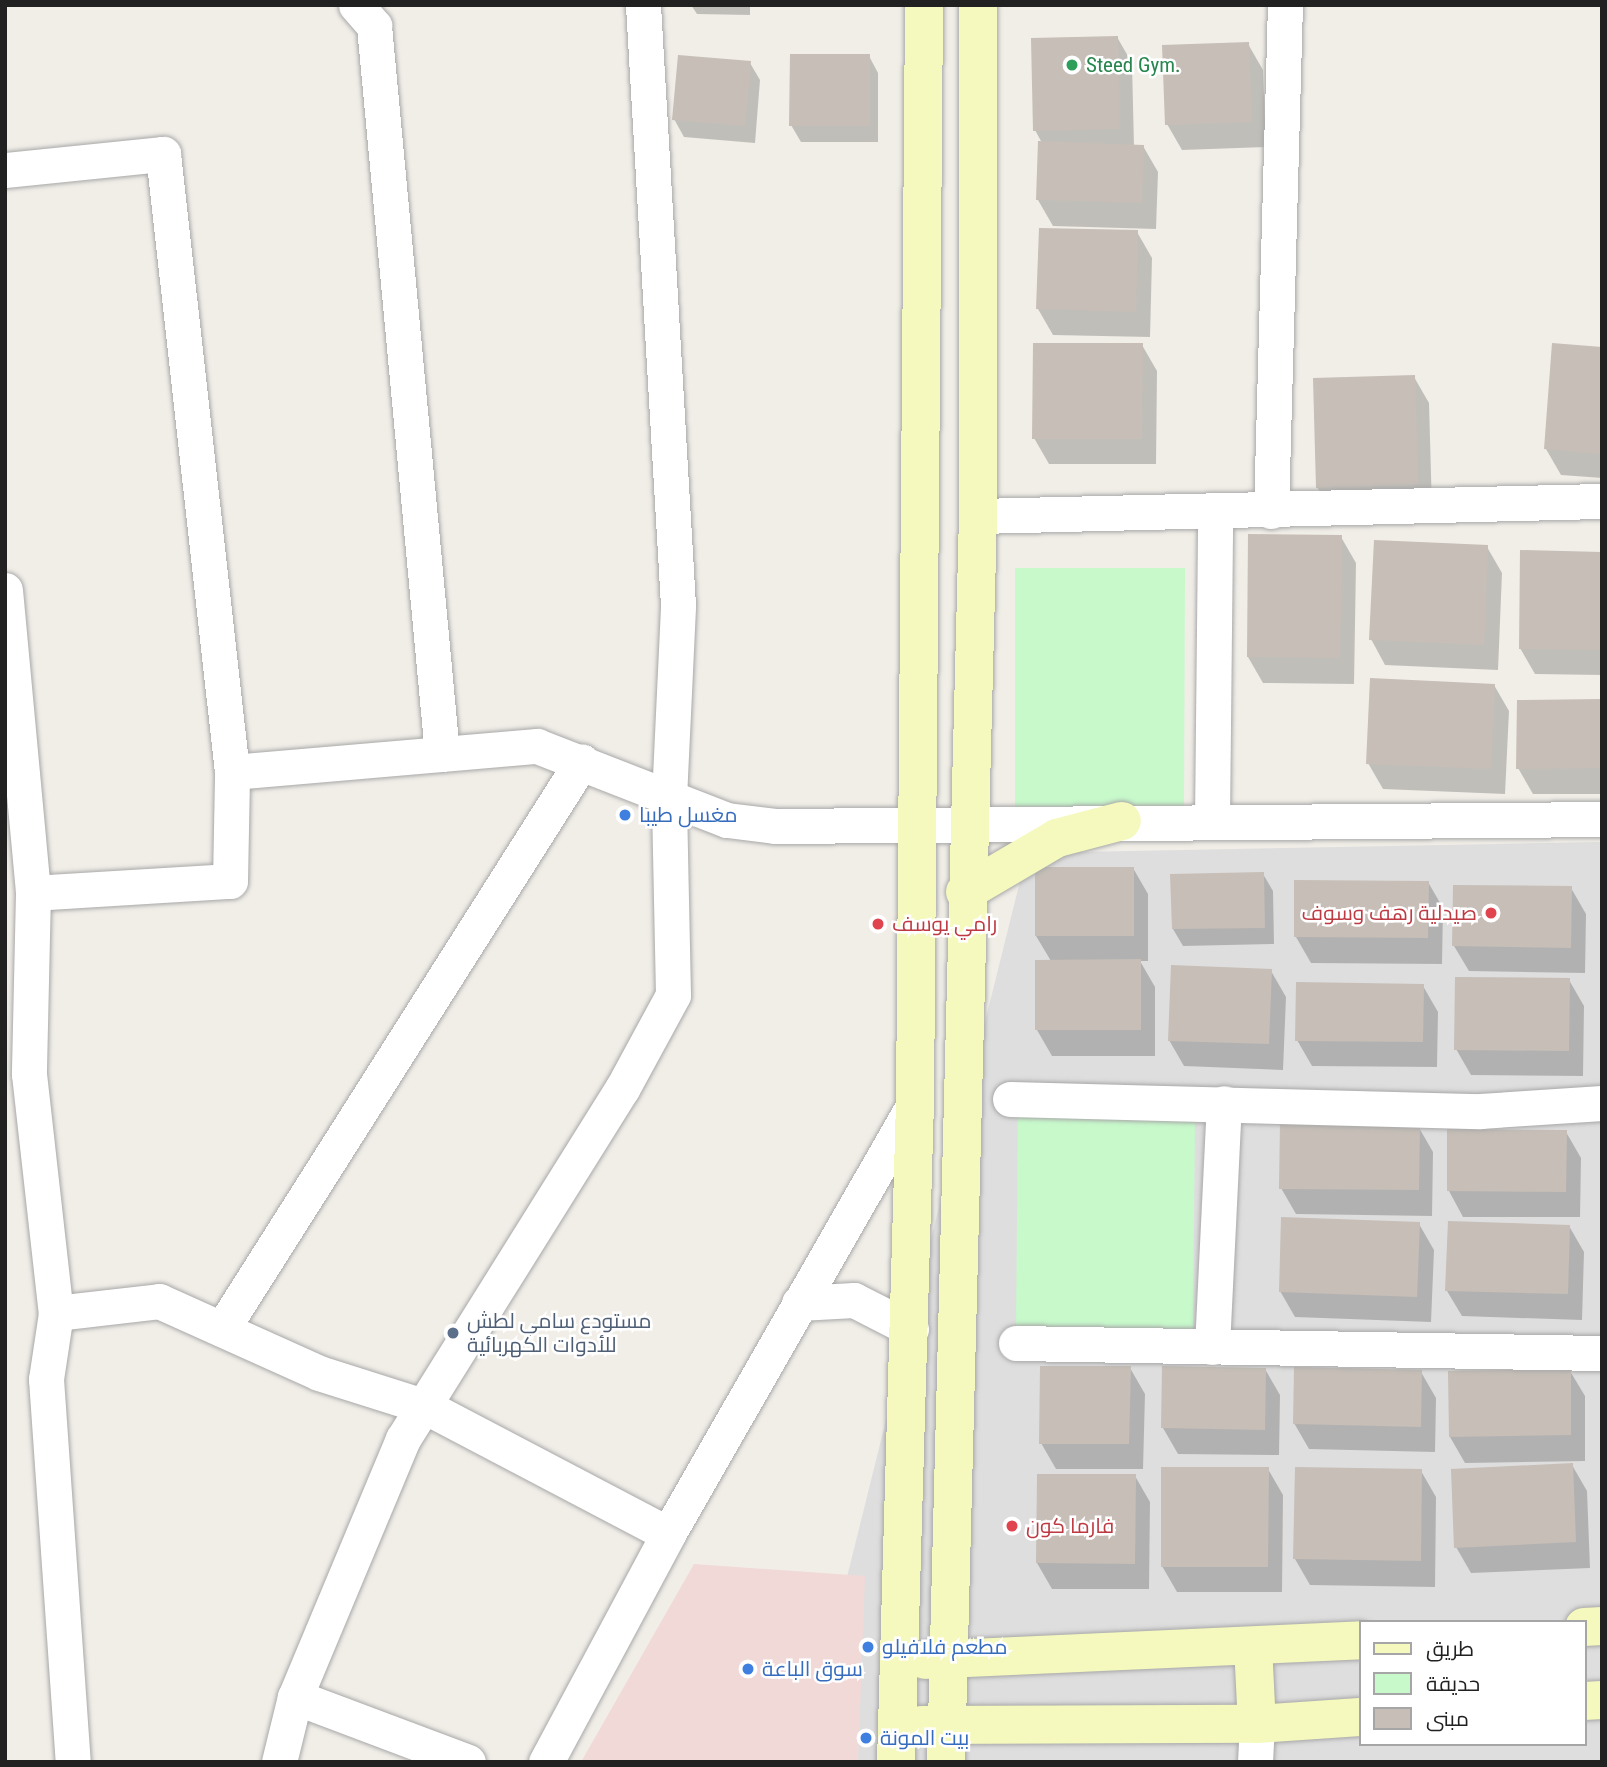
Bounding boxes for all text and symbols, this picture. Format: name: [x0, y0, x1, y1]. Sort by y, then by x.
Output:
place label: Steed Gym.: [1086, 52, 1181, 78]
marker: Steed Gym.: [1064, 57, 1080, 73]
place label: مغسل طيبا: [639, 802, 738, 828]
marker: مغسل طيبا: [617, 807, 633, 823]
place label: صيدلية رهف وسوف: [1302, 900, 1477, 926]
marker: صيدلية رهف وسوف: [1483, 905, 1499, 921]
place label: رامي يوسف: [892, 911, 997, 937]
marker: رامي يوسف: [870, 916, 886, 932]
place label: مستودع سامي لطش للأدوات الكهربائية: [467, 1308, 652, 1358]
marker: مستودع سامي لطش للأدوات الكهربائية: [445, 1325, 461, 1341]
place label: فارما كون: [1026, 1513, 1114, 1539]
marker: فارما كون: [1004, 1518, 1020, 1534]
legend: [1358, 1620, 1586, 1746]
place label: مطعم فلافيلو: [882, 1634, 1008, 1660]
text: طريق: [1426, 1637, 1474, 1661]
marker: مطعم فلافيلو: [860, 1639, 876, 1655]
place label: سوق الباعة: [762, 1656, 863, 1682]
marker: سوق الباعة: [740, 1661, 756, 1677]
text: حديقة: [1426, 1672, 1480, 1696]
text: مبنى: [1426, 1707, 1469, 1731]
place label: بيت المونة: [880, 1725, 969, 1751]
marker: بيت المونة: [858, 1730, 874, 1746]

